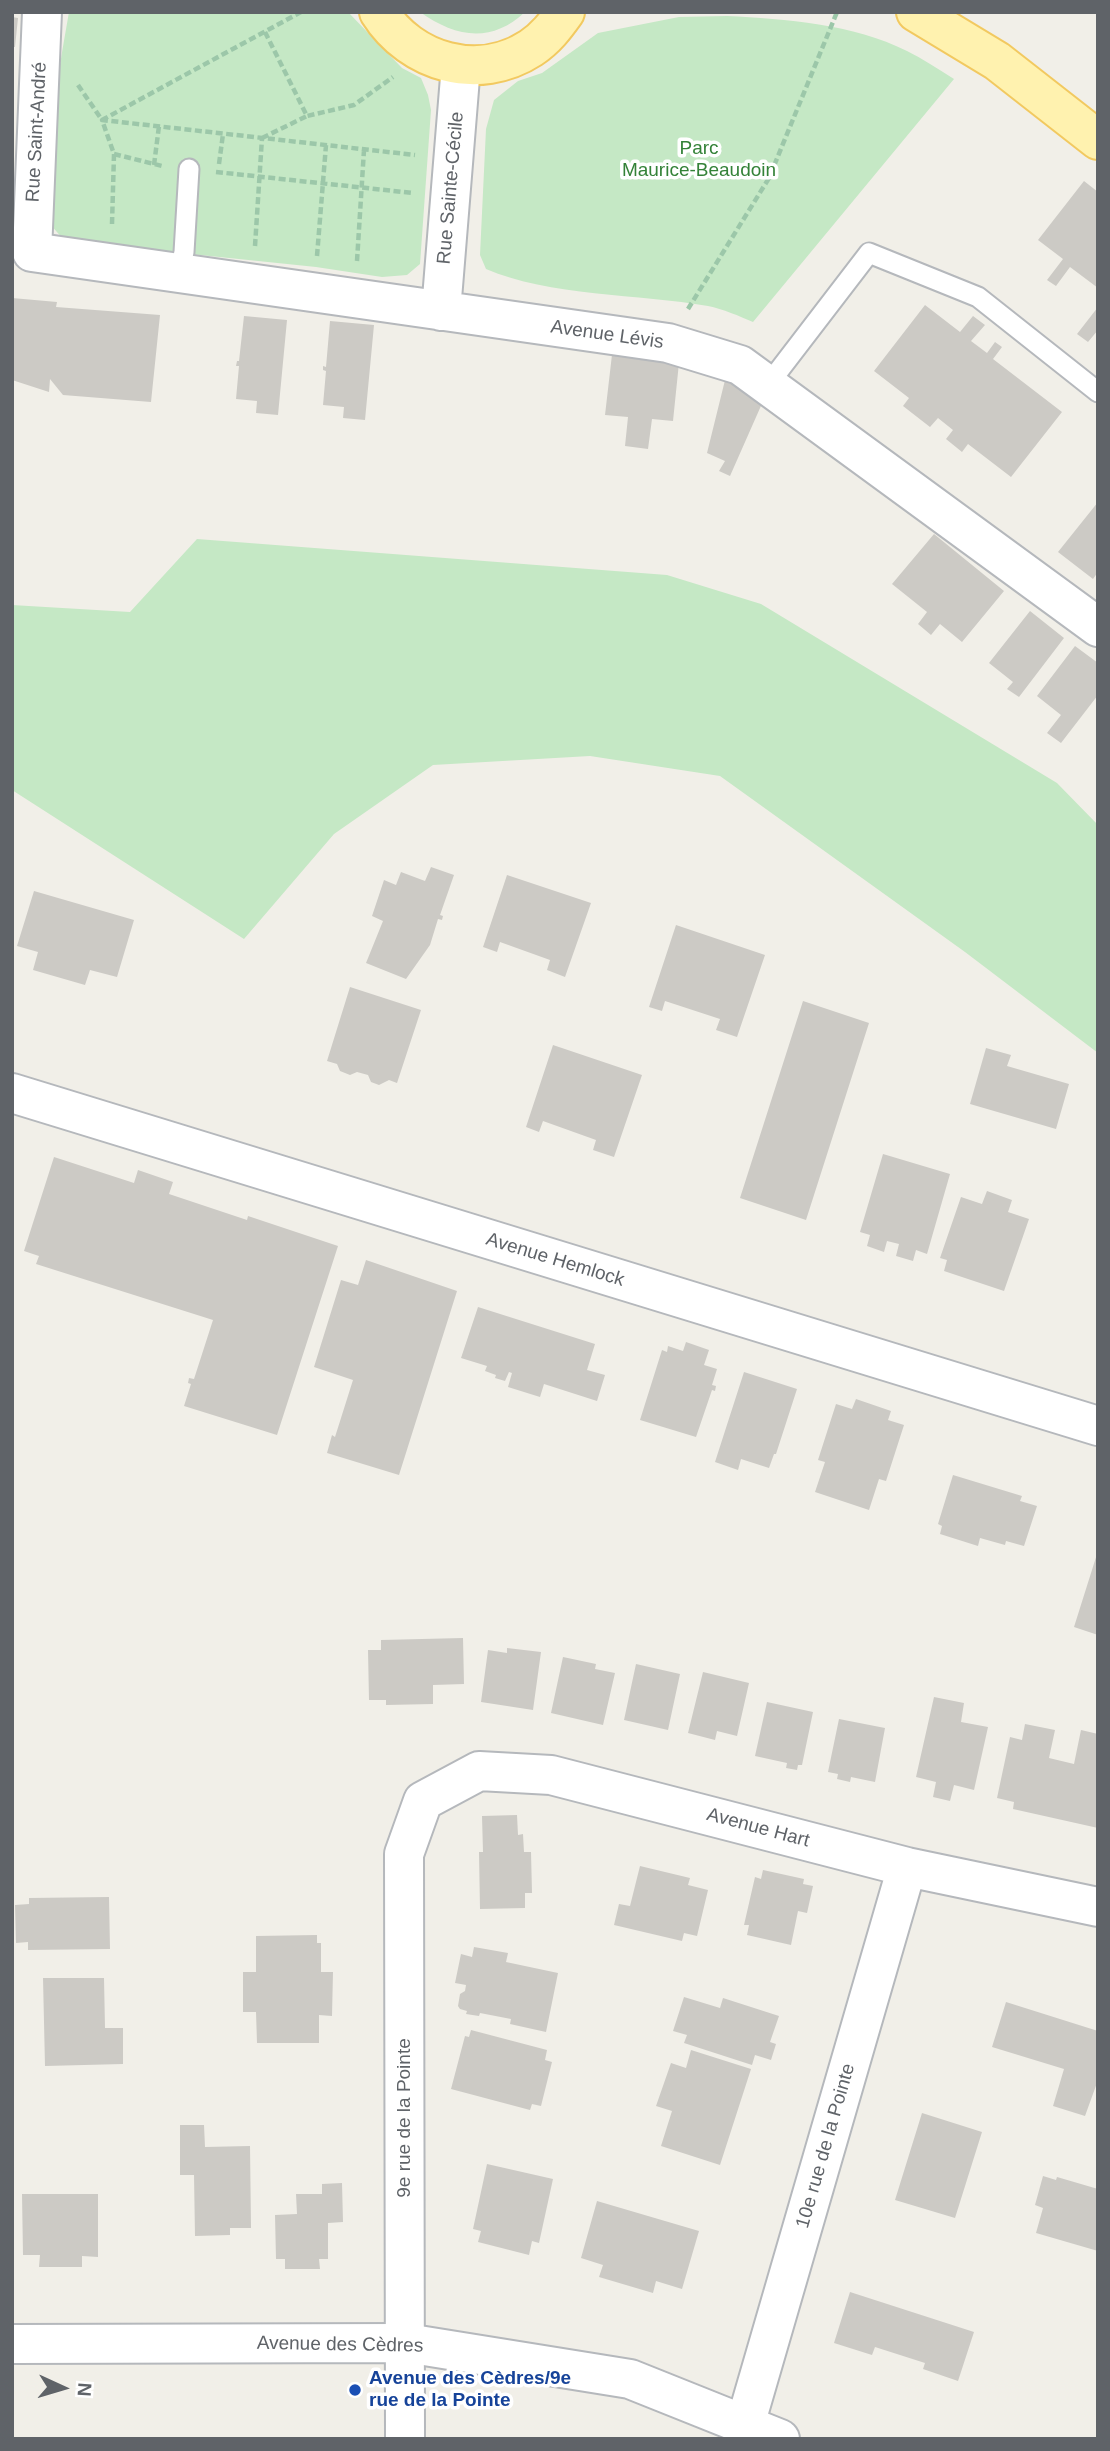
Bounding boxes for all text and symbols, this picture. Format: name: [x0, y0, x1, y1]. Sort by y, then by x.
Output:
street label: Rue Saint-André: [22, 61, 52, 203]
street label: Rue Sainte-Cécile: [433, 111, 469, 265]
park label: Parc Maurice-Beaudoin: [622, 138, 776, 182]
street label: Avenue Lévis: [549, 316, 665, 354]
street label: Avenue Hemlock: [483, 1228, 627, 1292]
street label: Avenue Hart: [704, 1803, 812, 1853]
street label: 9e rue de la Pointe: [394, 2038, 416, 2198]
street label: 10e rue de la Pointe: [792, 2061, 860, 2231]
street label: Avenue des Cèdres: [257, 2332, 423, 2358]
north arrow: [28, 2353, 98, 2423]
place label: Avenue des Cèdres/9e rue de la Pointe: [369, 2368, 571, 2412]
text: N: [73, 2382, 95, 2397]
marker: Avenue des Cèdres/9e rue de la Pointe: [347, 2382, 363, 2398]

